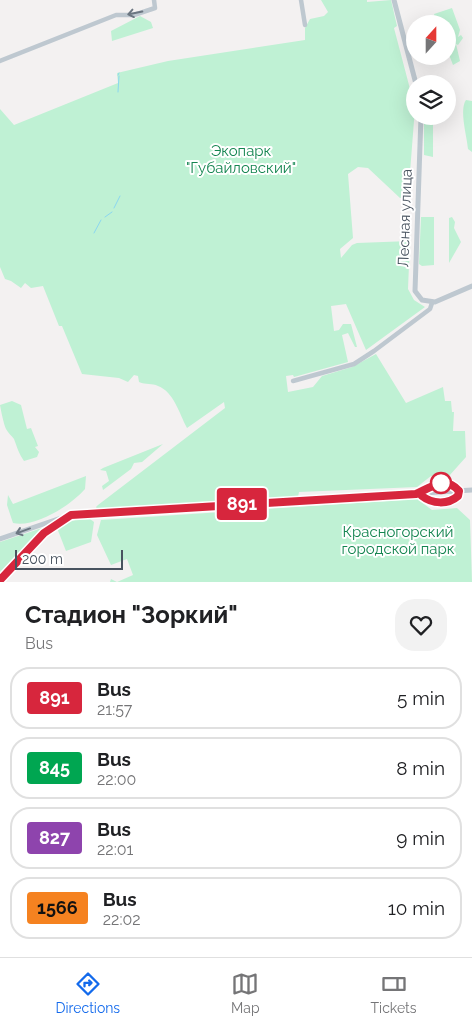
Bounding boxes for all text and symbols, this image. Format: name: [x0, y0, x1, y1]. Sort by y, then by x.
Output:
one-way arrow: [128, 9, 144, 18]
north arrow: [406, 15, 456, 65]
map controls: [406, 15, 456, 125]
button: layers: [406, 75, 456, 125]
park label: Экопарк "Губайловский": [186, 142, 296, 177]
street label: Лесная улица: [394, 168, 416, 268]
unlabelled marker: [430, 472, 452, 494]
line badge: 891: [213, 488, 271, 520]
text: 891: [227, 493, 257, 514]
park label: Красногорский городской парк: [342, 523, 455, 558]
one-way arrow: [16, 527, 31, 536]
scale bar: [15, 547, 122, 570]
text: 200 m: [22, 551, 63, 567]
button: heart: [395, 599, 447, 651]
text: Стадион "Зоркий": [25, 600, 238, 629]
text: Bus: [25, 634, 53, 653]
text: Bus: [97, 678, 131, 700]
text: 891: [39, 687, 70, 708]
text: 5 min: [397, 687, 445, 709]
text: 21:57: [97, 700, 132, 719]
text: Bus: [97, 748, 131, 770]
text: 845: [39, 757, 70, 778]
text: 8 min: [396, 757, 445, 779]
text: 22:00: [97, 770, 136, 789]
text: Bus: [97, 818, 131, 840]
text: 827: [39, 827, 70, 848]
text: 9 min: [396, 827, 445, 849]
text: 22:01: [97, 840, 133, 859]
text: Bus: [103, 888, 137, 910]
text: 1566: [37, 897, 78, 918]
text: 10 min: [388, 897, 445, 919]
text: 22:02: [103, 910, 141, 929]
tab: Directions: [55, 970, 120, 1016]
tab: Map: [231, 970, 260, 1016]
tab: Tickets: [371, 970, 417, 1016]

